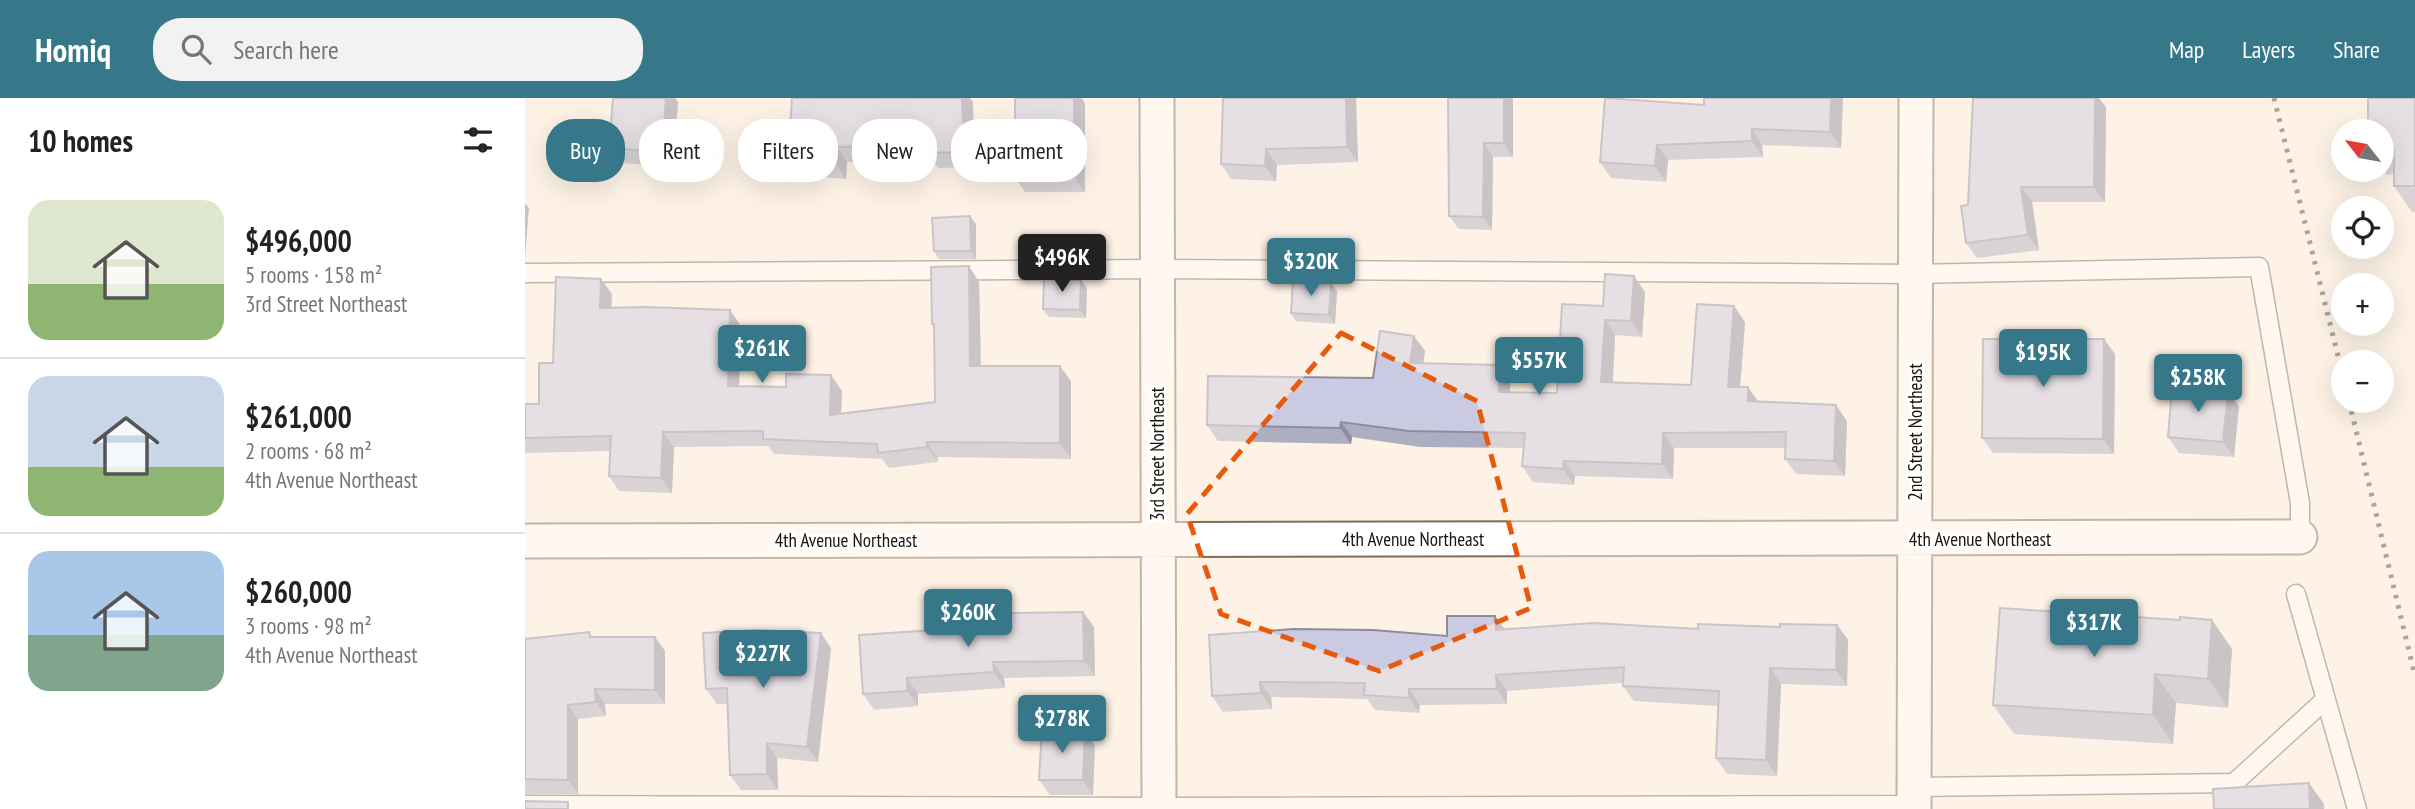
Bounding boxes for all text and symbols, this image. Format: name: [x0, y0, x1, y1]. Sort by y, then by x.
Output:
search box: [153, 18, 643, 81]
text: Homiq: [35, 28, 111, 71]
icon: search: [177, 30, 215, 68]
text: Search here: [233, 33, 339, 66]
text: Map: [2169, 34, 2204, 65]
text: Layers: [2242, 34, 2295, 65]
text: Share: [2333, 34, 2380, 65]
chip: Buy: [546, 119, 625, 182]
chip: Rent: [639, 119, 724, 182]
chip: Filters: [738, 119, 838, 182]
chip: New: [852, 119, 937, 182]
chip: Apartment: [951, 119, 1087, 182]
north arrow: [2331, 119, 2394, 182]
map controls: [2331, 119, 2394, 413]
text: 10 homes: [28, 121, 133, 160]
icon: filters: [459, 121, 497, 159]
button: locate: [2331, 196, 2394, 259]
text: $496,000: [245, 221, 352, 260]
icon: home: [84, 228, 168, 312]
pin: $496K: [1013, 234, 1111, 294]
pin: $320K: [1262, 238, 1360, 298]
text: $496K: [1034, 242, 1090, 271]
text: $320K: [1283, 246, 1339, 275]
text: 5 rooms · 158 m²: [245, 260, 382, 289]
button: +: [2331, 273, 2394, 336]
text: 3rd Street Northeast: [245, 289, 407, 318]
pin: $261K: [713, 326, 811, 385]
pin: $195K: [1994, 330, 2092, 389]
text: $261K: [734, 333, 790, 362]
text: $195K: [2015, 337, 2071, 366]
pin: $557K: [1490, 338, 1588, 397]
text: $557K: [1511, 345, 1567, 374]
button: −: [2331, 350, 2394, 413]
pin: $258K: [2149, 354, 2247, 414]
text: $258K: [2170, 362, 2226, 391]
street label: 2nd Street Northeast: [1903, 363, 1927, 501]
street label: 3rd Street Northeast: [1145, 386, 1169, 521]
text: $261,000: [245, 397, 352, 436]
icon: home: [84, 404, 168, 488]
text: 2 rooms · 68 m²: [245, 436, 372, 465]
text: 4th Avenue Northeast: [245, 465, 418, 494]
street label: 4th Avenue Northeast: [1342, 527, 1485, 551]
street label: 4th Avenue Northeast: [1909, 527, 2052, 551]
street label: 4th Avenue Northeast: [775, 528, 918, 552]
text: $260,000: [245, 572, 352, 611]
icon: home: [84, 579, 168, 663]
pin: $260K: [919, 589, 1017, 649]
text: $260K: [940, 597, 996, 626]
pin: $317K: [2045, 600, 2143, 659]
text: $317K: [2066, 607, 2122, 636]
text: 3 rooms · 98 m²: [245, 611, 372, 640]
pin: $227K: [714, 630, 812, 690]
text: $227K: [735, 638, 791, 667]
text: 4th Avenue Northeast: [245, 640, 418, 669]
pin: $278K: [1013, 696, 1111, 755]
text: $278K: [1034, 703, 1090, 732]

